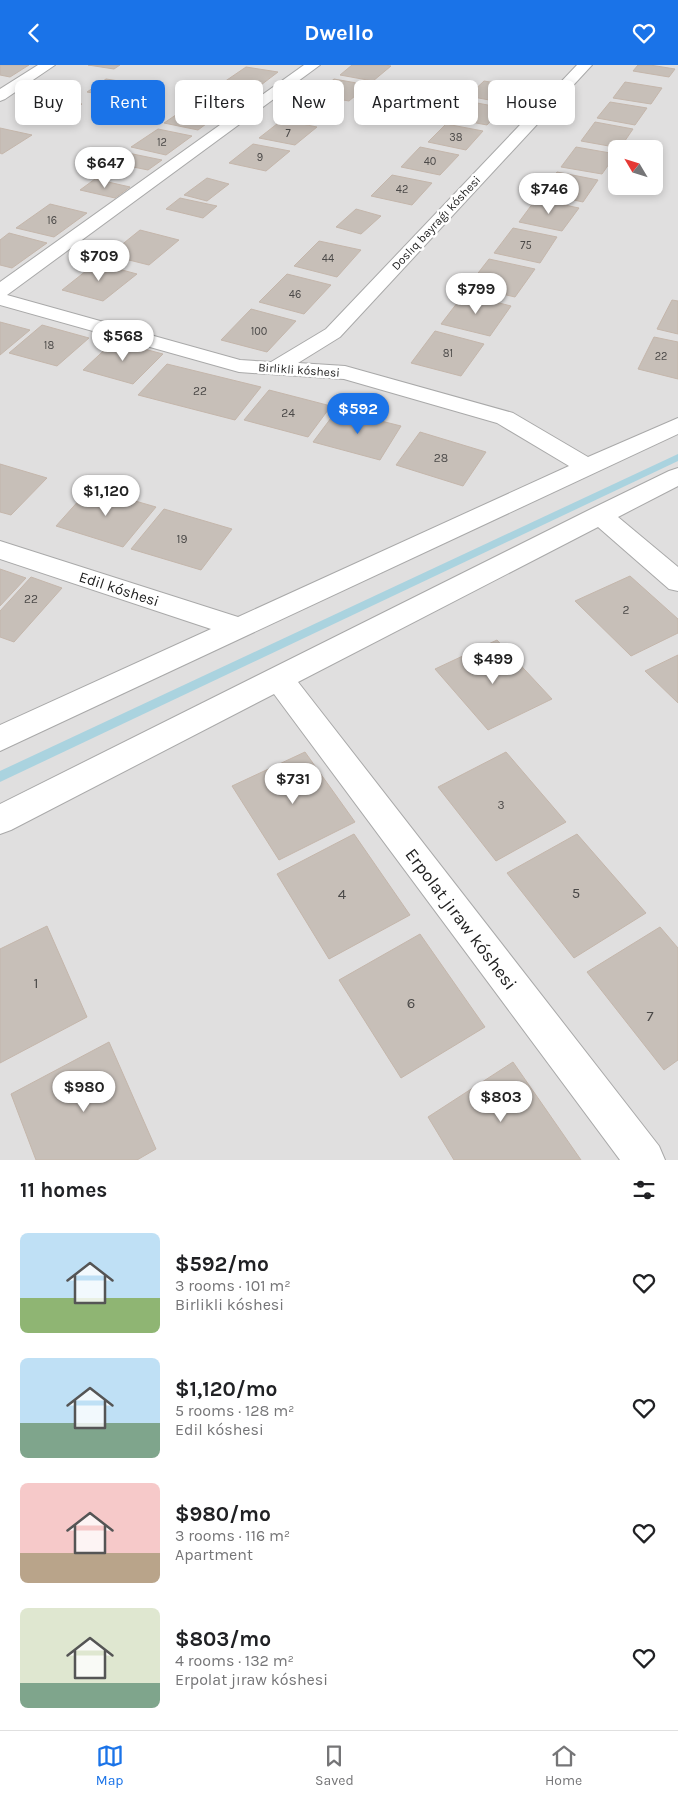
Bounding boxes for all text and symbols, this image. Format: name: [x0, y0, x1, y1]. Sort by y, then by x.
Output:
icon: back: [20, 19, 48, 47]
icon: heart: [630, 19, 658, 47]
text: Dwello: [304, 20, 374, 46]
chip: Buy: [15, 80, 81, 125]
chip: Rent: [91, 80, 165, 125]
chip: Filters: [175, 80, 263, 125]
chip: New: [273, 80, 344, 125]
chip: Apartment: [354, 80, 478, 125]
chip: House: [488, 80, 575, 125]
house number: 7: [285, 127, 291, 140]
house number: 38: [449, 131, 463, 144]
house number: 12: [157, 136, 167, 149]
north arrow: [608, 140, 662, 195]
map controls: [608, 140, 663, 195]
pin: $647: [75, 147, 135, 189]
house number: 9: [257, 151, 263, 164]
text: $647: [86, 153, 124, 172]
house number: 40: [424, 155, 436, 168]
street label: Doslıq bayraǵı kóshesi: [389, 173, 483, 273]
pin: $746: [519, 173, 579, 215]
text: $746: [530, 179, 568, 198]
house number: 42: [396, 183, 408, 196]
house number: 16: [47, 214, 57, 227]
pin: $709: [69, 239, 129, 282]
house number: 75: [520, 239, 532, 252]
text: $709: [80, 246, 118, 265]
house number: 44: [322, 252, 334, 265]
pin: $799: [446, 273, 506, 315]
text: $799: [457, 279, 495, 298]
house number: 46: [289, 288, 301, 301]
pin: $568: [93, 319, 153, 362]
house number: 100: [251, 325, 267, 338]
text: $568: [103, 326, 143, 345]
house number: 18: [44, 339, 54, 352]
house number: 81: [443, 347, 453, 360]
house number: 22: [655, 350, 667, 363]
street label: Birlikli kóshesi: [258, 360, 340, 380]
house number: 22: [193, 384, 207, 398]
pin: $592: [328, 393, 388, 435]
text: $592: [338, 399, 378, 418]
house number: 24: [281, 406, 295, 420]
house number: 28: [434, 451, 448, 465]
pin: $1,120: [65, 475, 147, 517]
text: $1,120: [83, 481, 129, 500]
house number: 19: [177, 532, 187, 546]
street label: Edil kóshesi: [77, 568, 161, 610]
house number: 22: [24, 592, 38, 606]
house number: 2: [623, 603, 630, 617]
pin: $499: [463, 643, 523, 685]
text: $499: [473, 649, 513, 668]
pin: $731: [263, 763, 323, 805]
text: $731: [276, 769, 310, 788]
house number: 3: [497, 798, 505, 812]
street label: Erpolat jıraw kóshesi: [400, 844, 522, 994]
house number: 5: [572, 884, 580, 902]
house number: 4: [338, 885, 347, 903]
house number: 1: [34, 974, 38, 992]
house number: 6: [407, 994, 415, 1012]
house number: 7: [646, 1007, 654, 1025]
pin: $980: [54, 1071, 114, 1113]
text: $980: [63, 1077, 105, 1096]
pin: $803: [471, 1081, 531, 1123]
text: $803: [480, 1087, 522, 1106]
icon: filters: [630, 1176, 658, 1204]
text: 11 homes: [20, 1178, 107, 1202]
text: $592/mo: [175, 1252, 269, 1276]
icon: home: [60, 1253, 120, 1313]
icon: heart: [630, 1269, 658, 1297]
text: 3 rooms · 101 m²: [175, 1276, 291, 1295]
text: Birlikli kóshesi: [175, 1295, 284, 1314]
text: $1,120/mo: [175, 1377, 277, 1401]
icon: home: [60, 1378, 120, 1438]
icon: heart: [630, 1394, 658, 1422]
text: 5 rooms · 128 m²: [175, 1401, 295, 1420]
text: Edil kóshesi: [175, 1420, 264, 1439]
text: $980/mo: [175, 1502, 271, 1526]
icon: home: [60, 1503, 120, 1563]
icon: heart: [630, 1519, 658, 1547]
text: 3 rooms · 116 m²: [175, 1526, 290, 1545]
text: Apartment: [175, 1545, 253, 1564]
text: $803/mo: [175, 1627, 271, 1651]
icon: home: [60, 1628, 120, 1688]
icon: heart: [630, 1644, 658, 1672]
text: 4 rooms · 132 m²: [175, 1651, 294, 1670]
text: Erpolat jıraw kóshesi: [175, 1670, 328, 1689]
tab: Map: [96, 1742, 124, 1789]
tab: Saved: [315, 1742, 354, 1789]
tab: Home: [545, 1742, 582, 1789]

